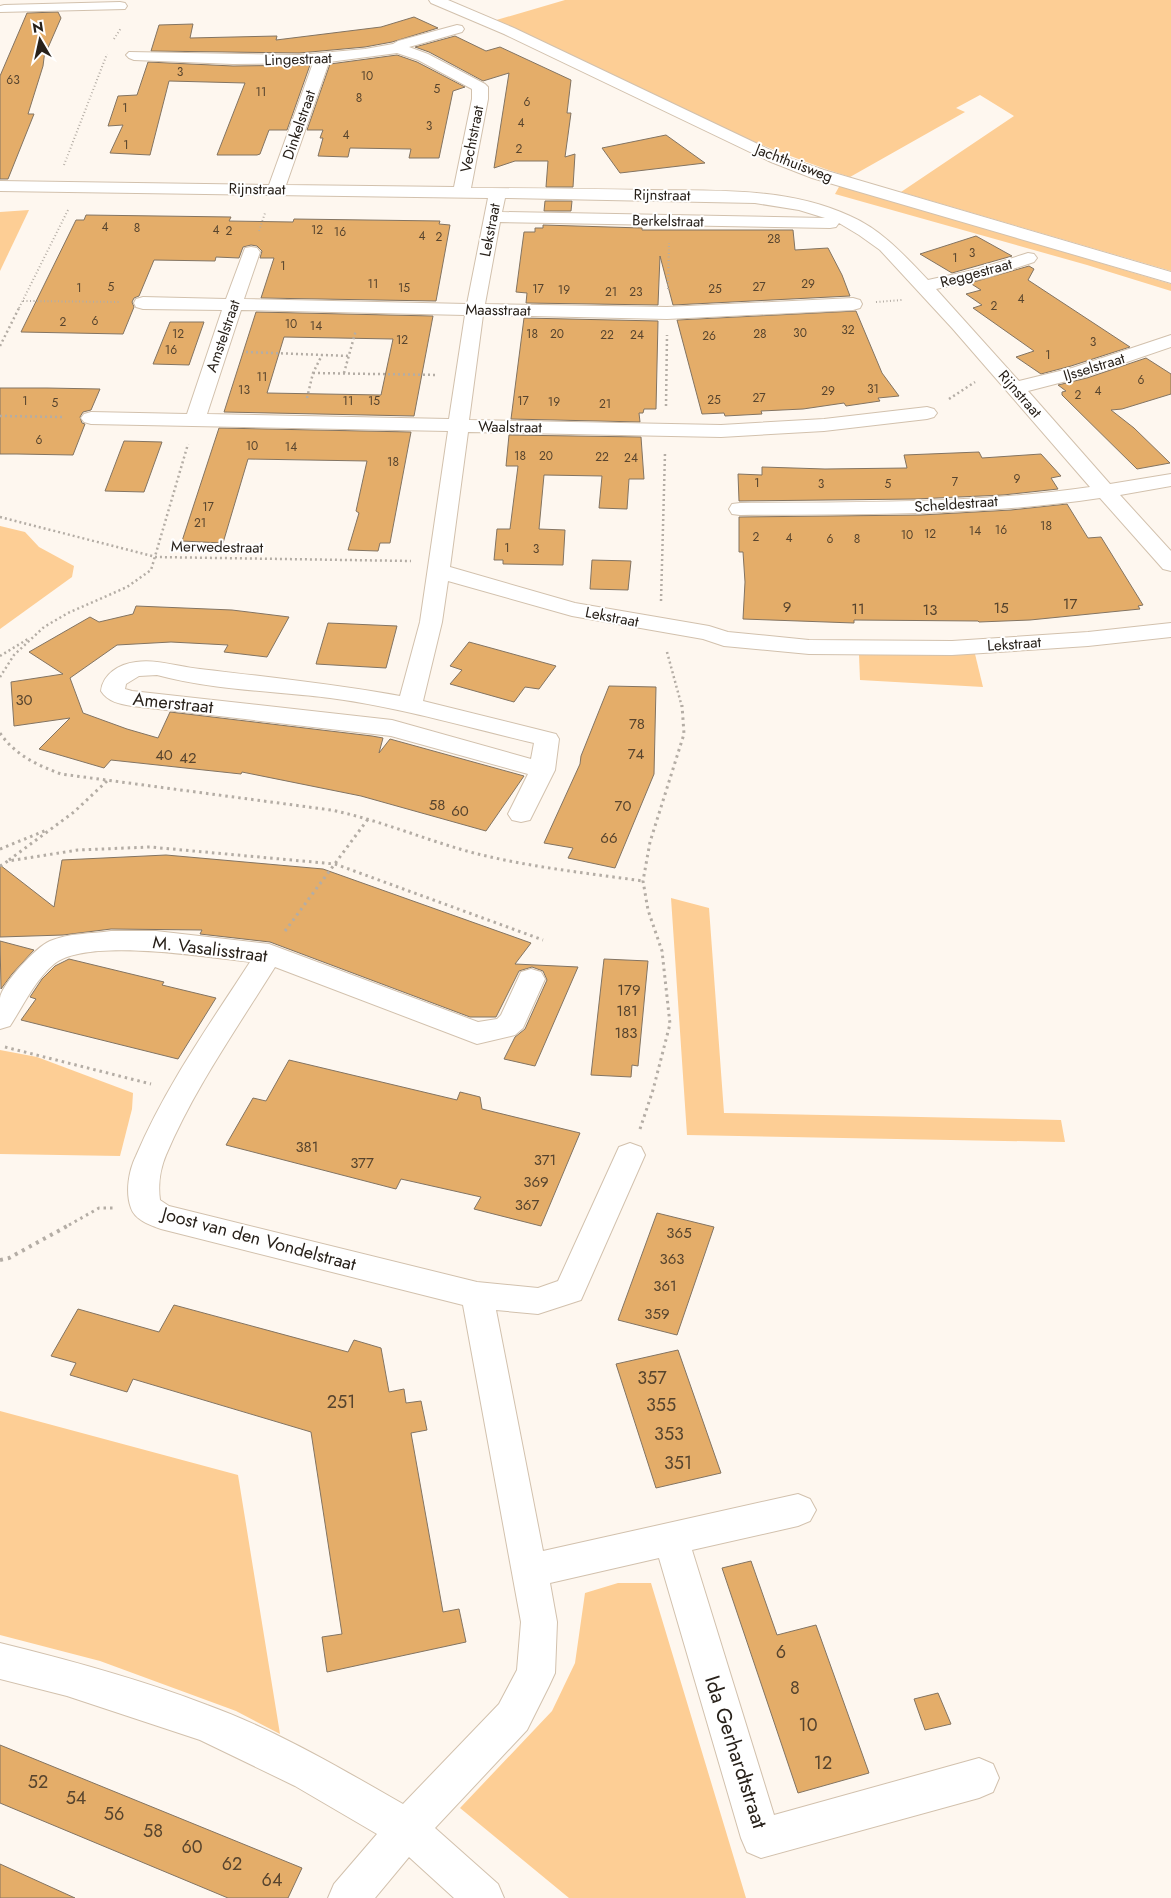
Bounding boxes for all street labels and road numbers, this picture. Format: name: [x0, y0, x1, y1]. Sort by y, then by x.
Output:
street label: Lingestraat: [264, 47, 333, 71]
street label: Dinkelstraat: [277, 87, 321, 163]
street label: Vechtstraat: [455, 103, 489, 174]
street label: Jachthuisweg: [750, 137, 836, 188]
street label: Rijnstraat: [228, 178, 286, 201]
street label: Rijnstraat: [633, 184, 691, 207]
street label: Lekstraat: [474, 201, 506, 259]
street label: Berkelstraat: [632, 209, 704, 233]
street label: Reggestraat: [938, 253, 1015, 293]
street label: Amstelstraat: [200, 296, 246, 375]
street label: Maasstraat: [465, 298, 531, 322]
street label: IJsselstraat: [1060, 347, 1128, 387]
street label: Rijnstraat: [993, 365, 1047, 423]
street label: Waalstraat: [478, 415, 543, 439]
street label: Scheldestraat: [914, 490, 999, 518]
street label: Merwedestraat: [171, 535, 264, 559]
street label: Lekstraat: [583, 601, 641, 633]
street label: Lekstraat: [986, 631, 1042, 657]
street label: Amerstraat: [131, 686, 215, 720]
street label: M. Vasalisstraat: [151, 929, 270, 969]
street label: Joost van den Vondelstraat: [157, 1200, 359, 1278]
street label: Ida Gerhardtstraat: [697, 1672, 775, 1832]

